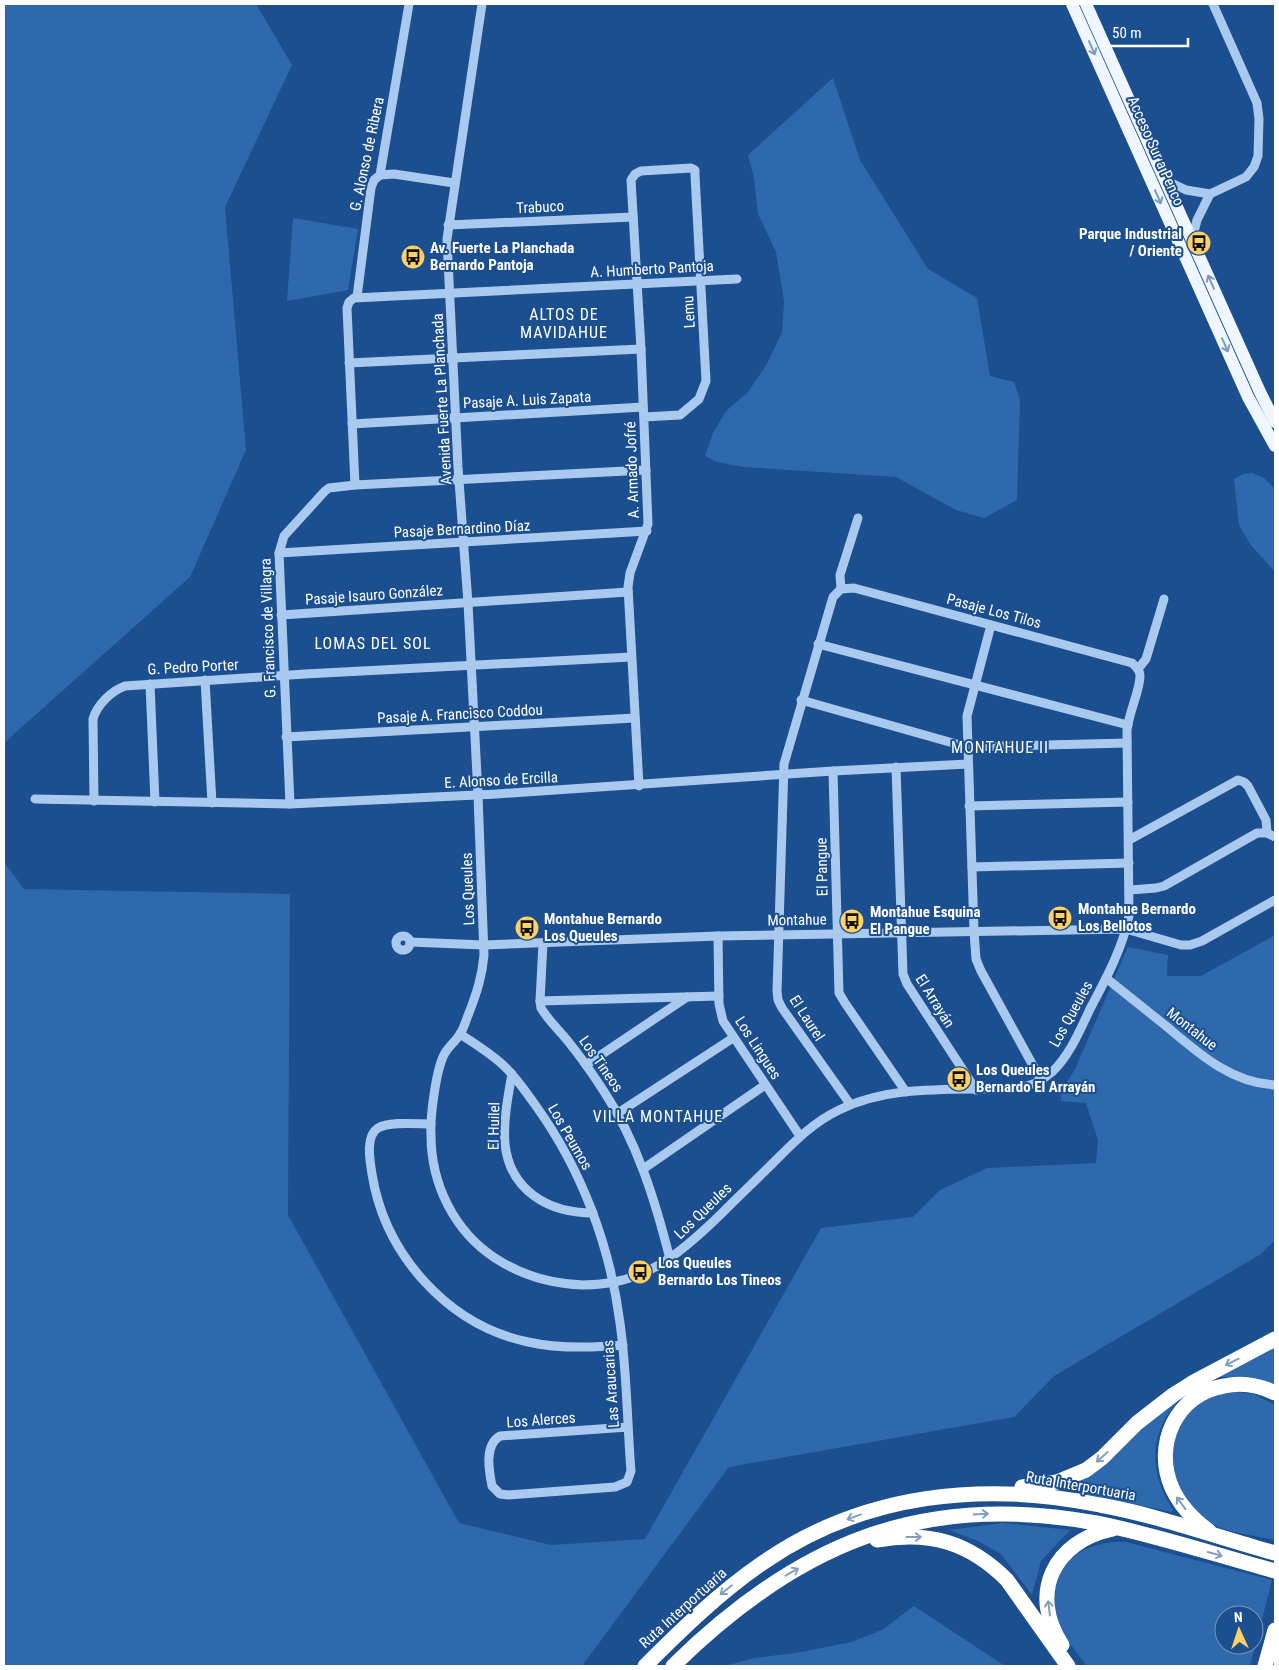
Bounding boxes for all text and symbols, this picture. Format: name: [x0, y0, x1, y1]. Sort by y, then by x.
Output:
scale bar: [1104, 15, 1188, 47]
text: 50 m: [1112, 24, 1142, 42]
one-way arrow: [1087, 40, 1097, 55]
street label: Acceso Sur a Penco: [1124, 93, 1188, 209]
street label: G. Alonso de Ribera: [346, 95, 388, 213]
one-way arrow: [1154, 189, 1164, 204]
street label: Trabuco: [516, 197, 564, 217]
place label: Parque Industrial / Oriente: [1079, 225, 1182, 260]
bus stop icon: Parque Industrial / Oriente: [1186, 230, 1212, 256]
place label: Av. Fuerte La Planchada Bernardo Pantoja: [430, 239, 574, 274]
bus stop icon: Av. Fuerte La Planchada Bernardo Pantoja: [400, 244, 426, 270]
street label: A. Humberto Pantoja: [590, 257, 714, 281]
one-way arrow: [1205, 275, 1215, 290]
street label: Lemu: [679, 295, 699, 329]
district label: ALTOS DE MAVIDAHUE: [520, 305, 608, 342]
street label: Avenida Fuerte La Planchada: [429, 313, 455, 485]
one-way arrow: [1220, 337, 1230, 352]
street label: Pasaje A. Luis Zapata: [462, 388, 592, 412]
street label: A. Armado Jofré: [621, 421, 643, 519]
street label: Pasaje Bernardino Díaz: [393, 516, 531, 542]
street label: G. Francisco de Villagra: [257, 558, 279, 698]
street label: Pasaje Isauro González: [304, 581, 444, 609]
street label: Pasaje Los Tilos: [945, 590, 1043, 632]
district label: LOMAS DEL SOL: [314, 634, 432, 653]
street label: G. Pedro Porter: [147, 656, 239, 678]
street label: Pasaje A. Francisco Coddou: [377, 701, 543, 727]
district label: MONTAHUE II: [951, 738, 1049, 757]
street label: E. Alonso de Ercilla: [444, 768, 558, 792]
street label: El Pangue: [812, 837, 832, 897]
street label: Los Queules: [458, 852, 478, 926]
place label: Montahue Bernardo Los Bellotos: [1078, 900, 1196, 935]
place label: Montahue Esquina El Pangue: [870, 903, 981, 938]
bus stop icon: Montahue Bernardo Los Bellotos: [1047, 905, 1073, 931]
bus stop icon: Montahue Esquina El Pangue: [839, 908, 865, 934]
place label: Montahue Bernardo Los Queules: [544, 910, 662, 945]
street label: Montahue: [767, 910, 827, 930]
bus stop icon: Montahue Bernardo Los Queules: [514, 915, 540, 941]
street label: El Arrayán: [912, 971, 958, 1031]
street label: Los Queules: [1045, 978, 1097, 1050]
street label: El Laurel: [786, 992, 828, 1044]
street label: Montahue: [1163, 1004, 1221, 1054]
street label: Los Lingues: [731, 1013, 785, 1083]
street label: Los Tineos: [575, 1032, 627, 1096]
place label: Los Queules Bernardo El Arrayán: [976, 1061, 1095, 1096]
bus stop icon: Los Queules Bernardo El Arrayán: [946, 1066, 972, 1092]
street label: Los Peumos: [544, 1101, 596, 1173]
street label: El Huilel: [485, 1102, 503, 1150]
district label: VILLA MONTAHUE: [593, 1107, 723, 1126]
street label: Los Queules: [671, 1179, 736, 1243]
place label: Los Queules Bernardo Los Tineos: [658, 1254, 782, 1289]
bus stop icon: Los Queules Bernardo Los Tineos: [627, 1259, 653, 1285]
street label: Las Araucarias: [599, 1339, 623, 1429]
one-way arrow: [1225, 1358, 1240, 1367]
street label: Los Alerces: [506, 1409, 576, 1431]
one-way arrow: [1096, 1451, 1109, 1463]
street label: Ruta Interportuaria: [1025, 1467, 1137, 1505]
one-way arrow: [1176, 1496, 1186, 1510]
one-way arrow: [972, 1510, 988, 1519]
one-way arrow: [847, 1513, 862, 1522]
one-way arrow: [906, 1532, 922, 1542]
one-way arrow: [1207, 1550, 1223, 1560]
street label: Ruta Interportuaria: [636, 1564, 730, 1652]
one-way arrow: [784, 1566, 798, 1576]
one-way arrow: [719, 1585, 733, 1595]
one-way arrow: [1044, 1600, 1054, 1616]
north arrow: [1214, 1605, 1264, 1655]
text: N: [1234, 1609, 1243, 1625]

